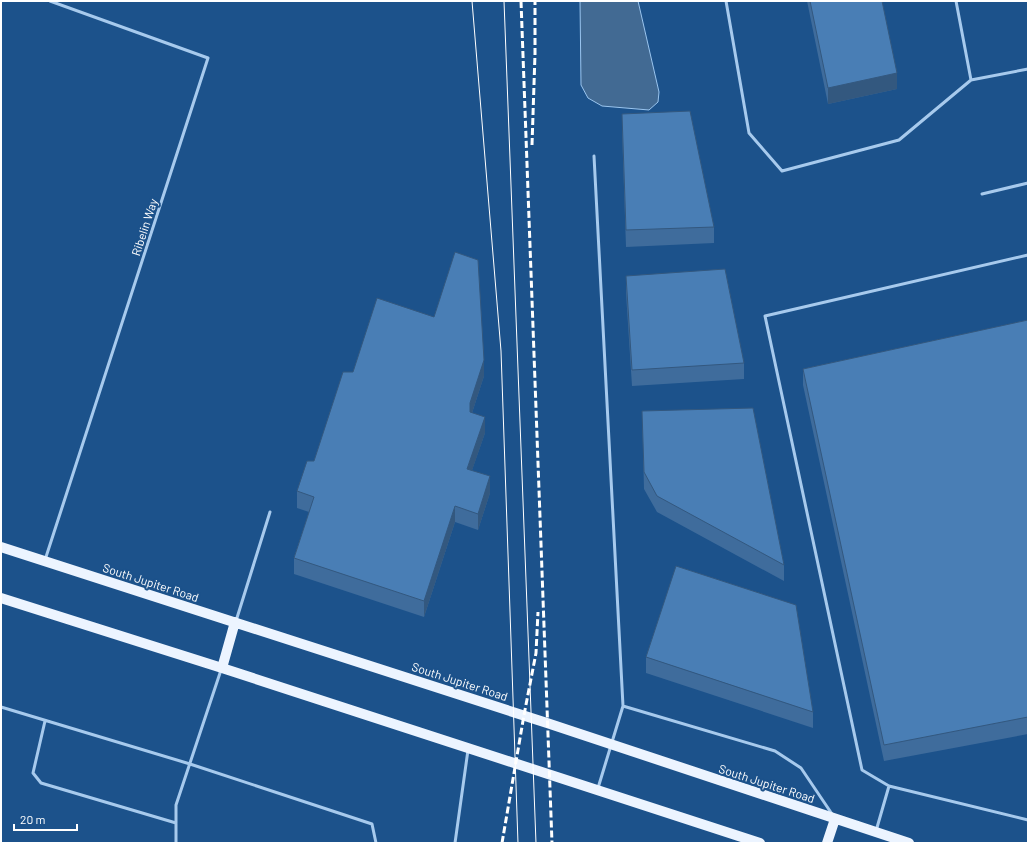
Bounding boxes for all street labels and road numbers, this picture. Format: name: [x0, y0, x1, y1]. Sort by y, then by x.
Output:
street label: Ribelin Way: [128, 196, 160, 257]
street label: South Jupiter Road: [101, 560, 201, 604]
street label: South Jupiter Road: [410, 659, 510, 703]
street label: South Jupiter Road: [717, 761, 817, 805]

